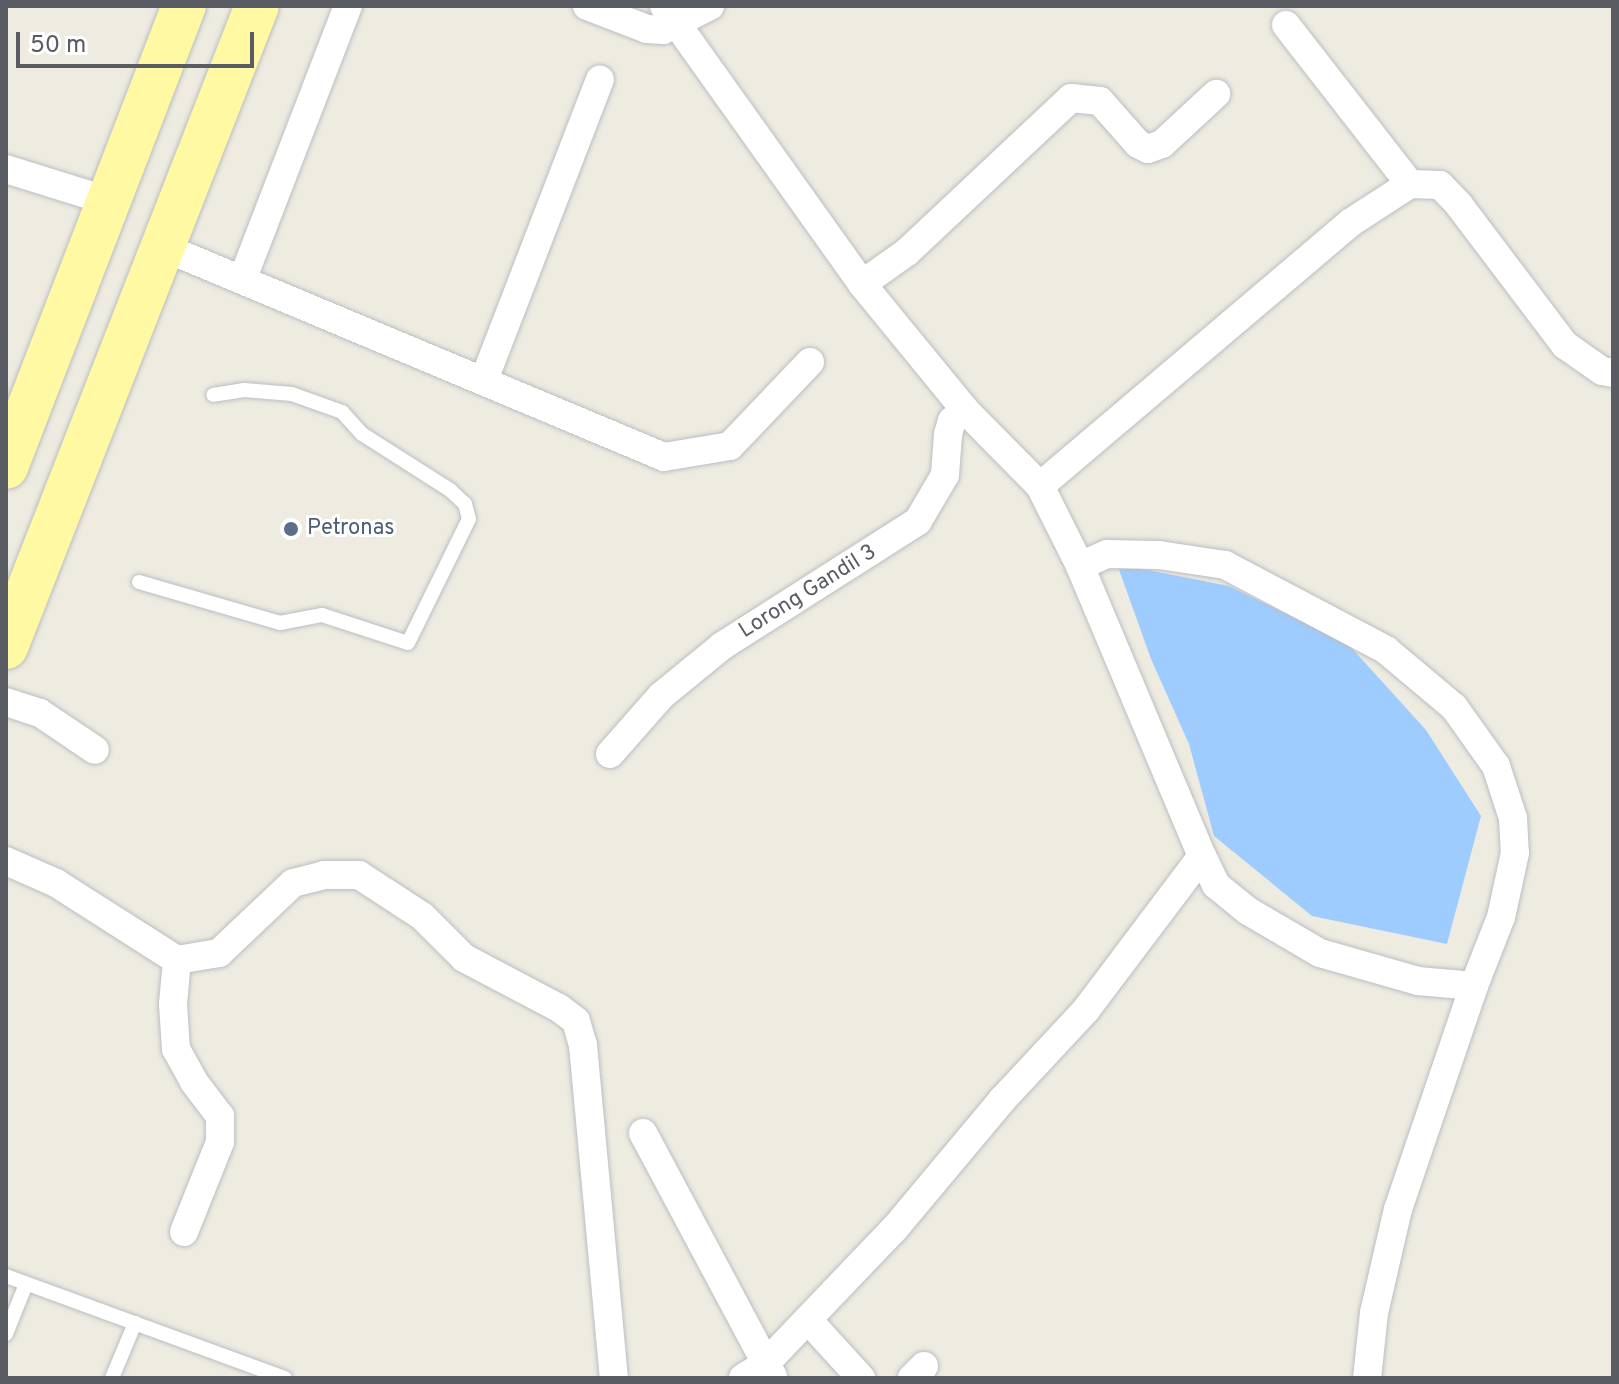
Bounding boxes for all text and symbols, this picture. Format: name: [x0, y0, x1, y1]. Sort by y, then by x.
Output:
scale bar: [20, 16, 258, 66]
text: 50 m: [30, 31, 86, 61]
place label: Petronas: [307, 516, 395, 542]
marker: Petronas: [282, 520, 300, 538]
street label: Lorong Gandil 3: [735, 539, 881, 645]

